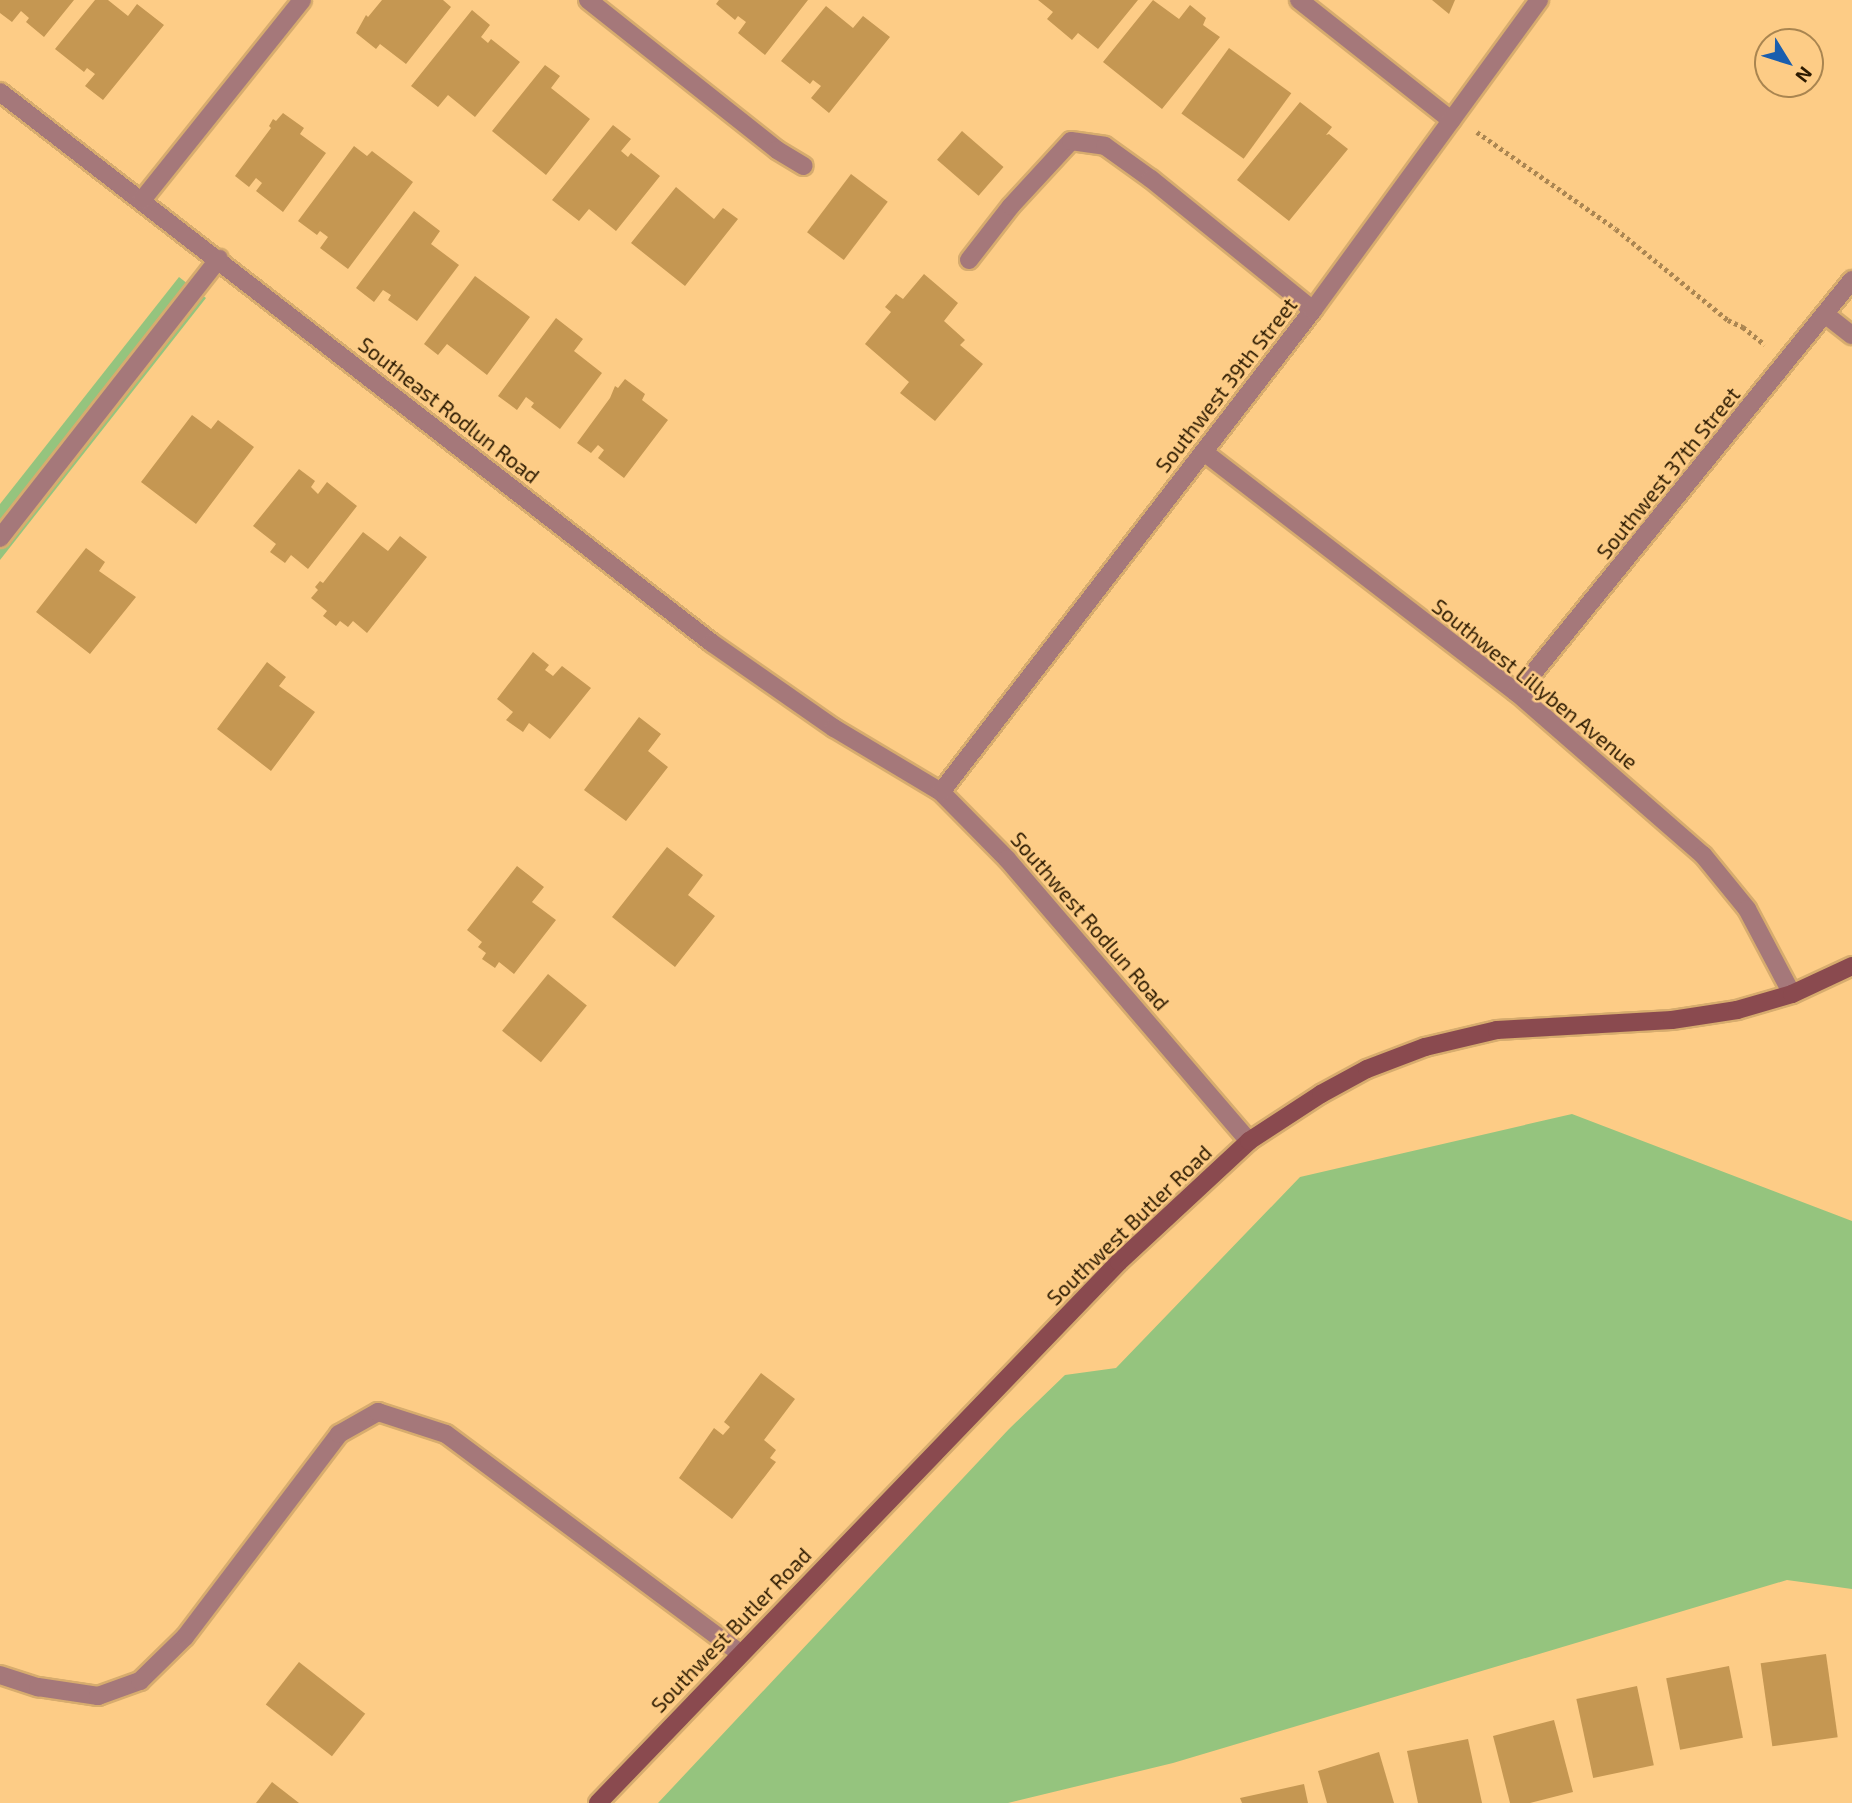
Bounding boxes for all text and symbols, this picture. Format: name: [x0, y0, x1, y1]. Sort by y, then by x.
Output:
north arrow: [1754, 28, 1824, 98]
text: N: [1791, 63, 1818, 87]
street label: Southwest 39th Street: [1150, 293, 1302, 477]
street label: Southeast Rodlun Road: [354, 332, 544, 488]
street label: Southwest 37th Street: [1591, 382, 1745, 564]
street label: Southwest Lillyben Avenue: [1427, 593, 1643, 775]
street label: Southwest Rodlun Road: [1006, 827, 1174, 1015]
street label: Southwest Butler Road: [1041, 1140, 1217, 1310]
street label: Southwest Butler Road: [646, 1542, 816, 1718]

